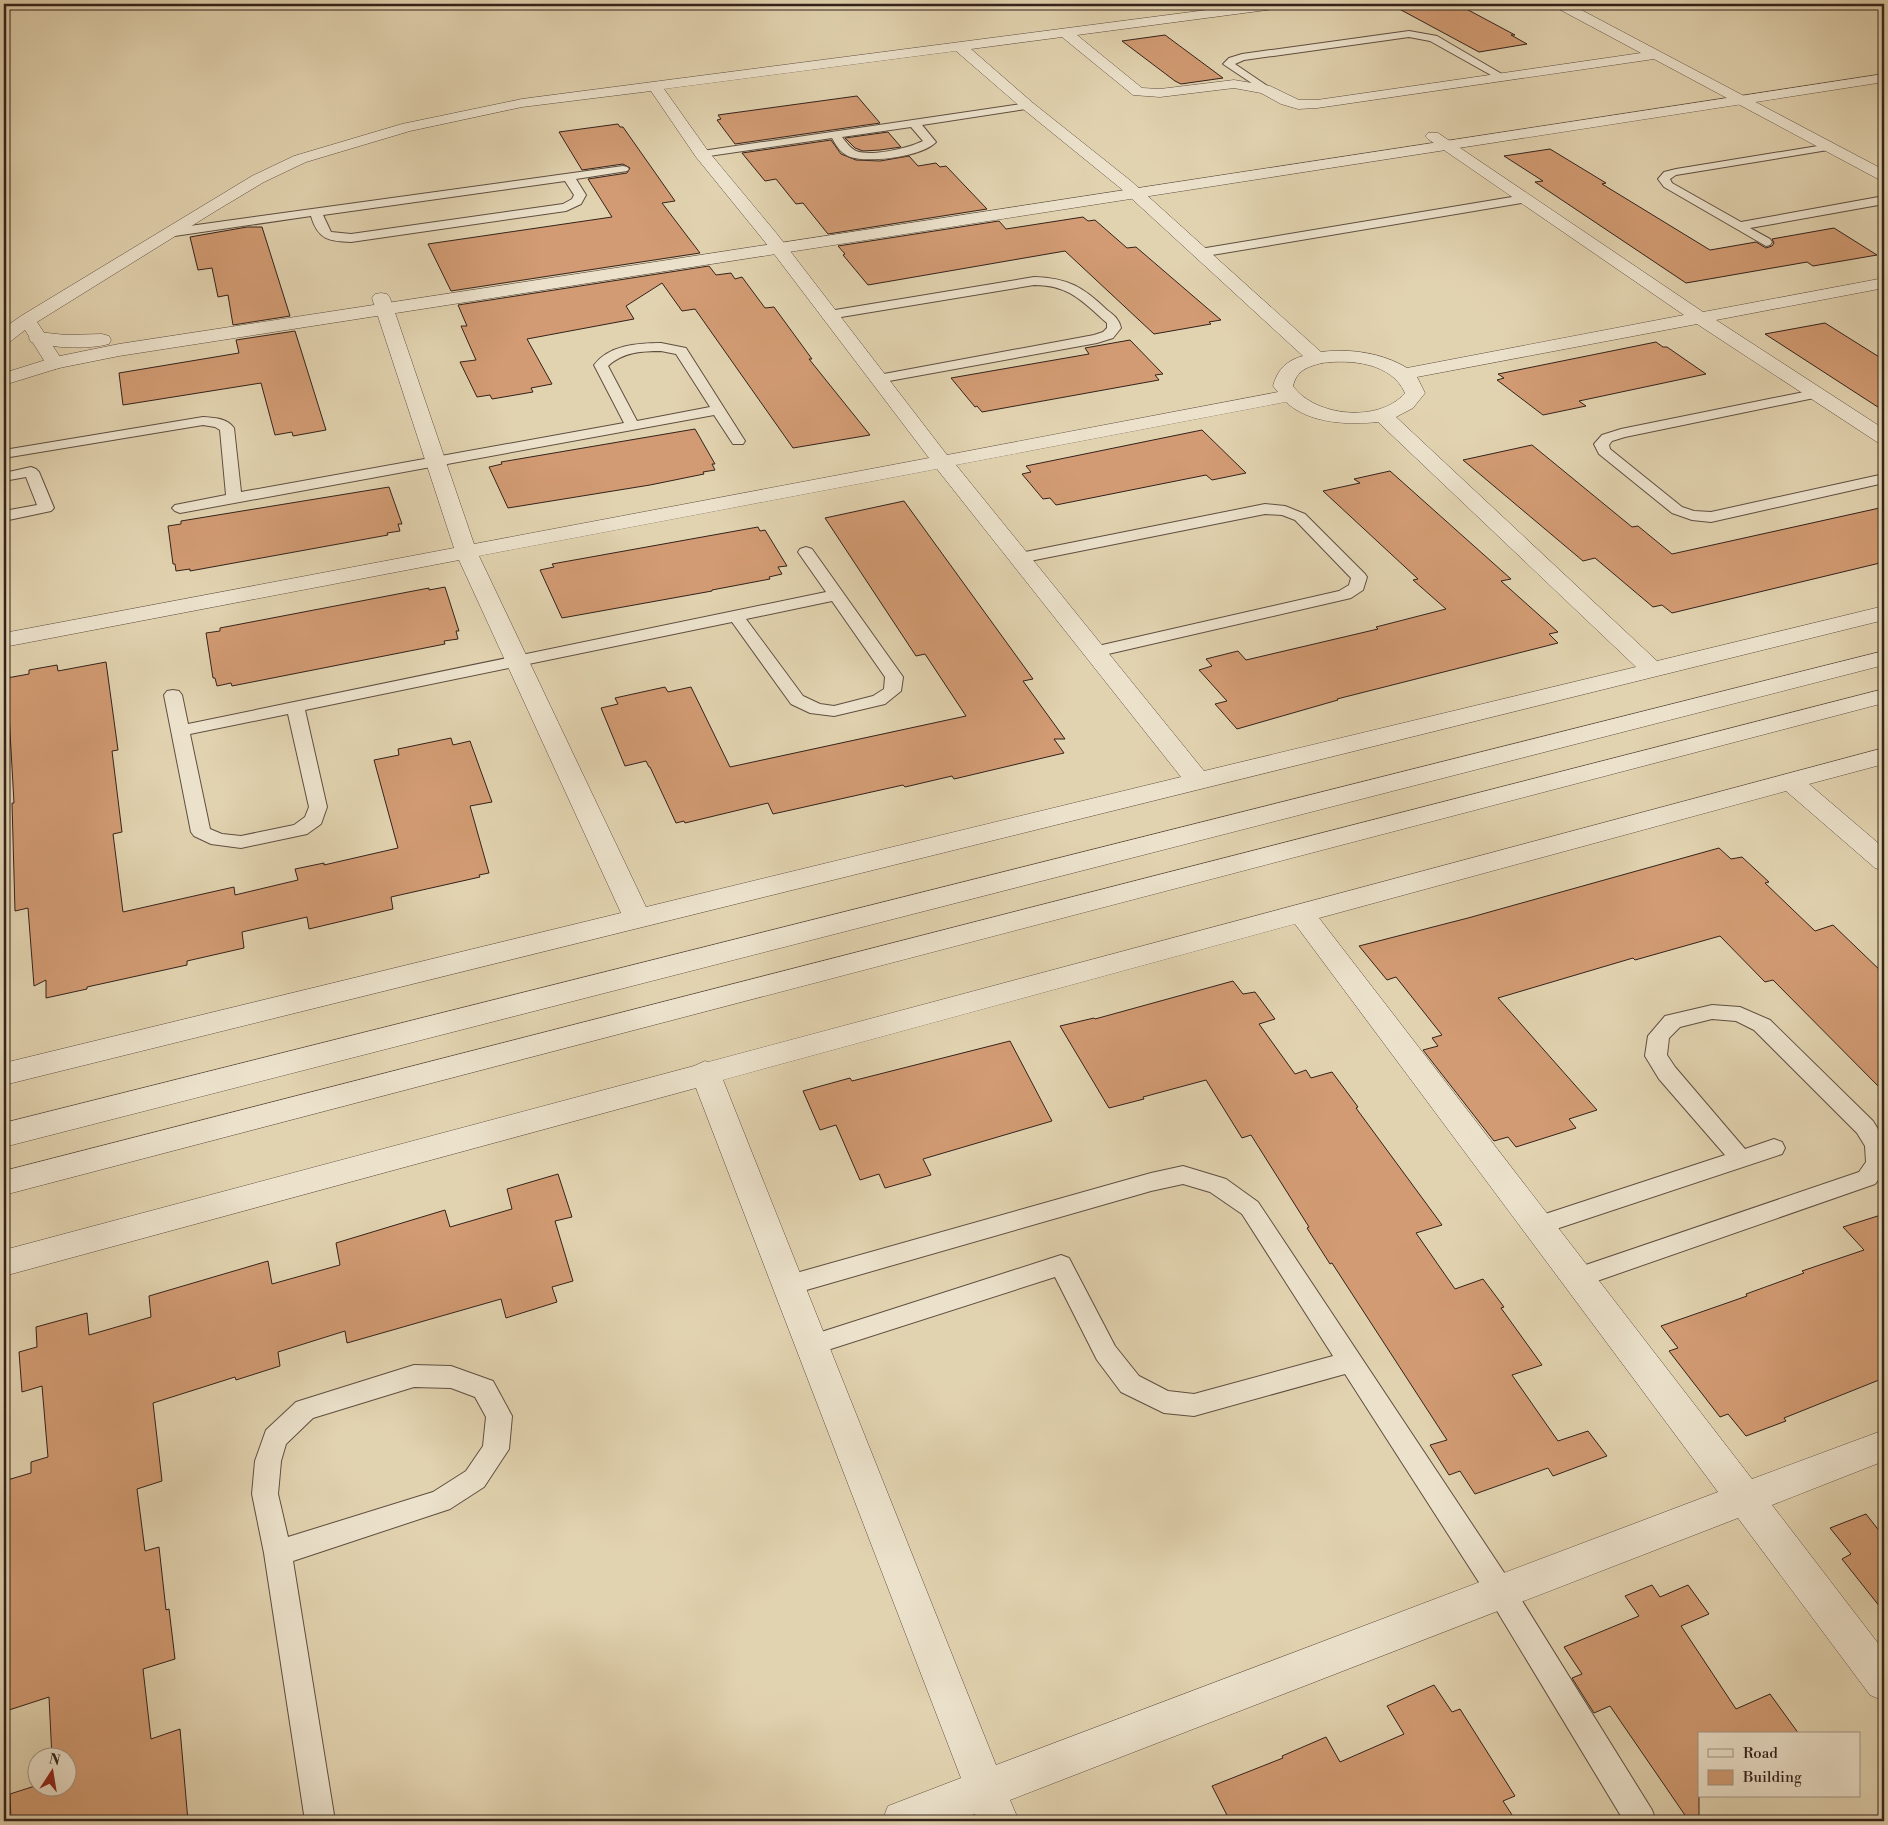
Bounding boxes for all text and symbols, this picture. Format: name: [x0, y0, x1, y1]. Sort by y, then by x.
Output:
legend: [1698, 1732, 1860, 1798]
text: Road: [1743, 1744, 1778, 1763]
north arrow: [28, 1748, 78, 1798]
text: N: [47, 1750, 62, 1770]
text: Building: [1742, 1768, 1802, 1787]

